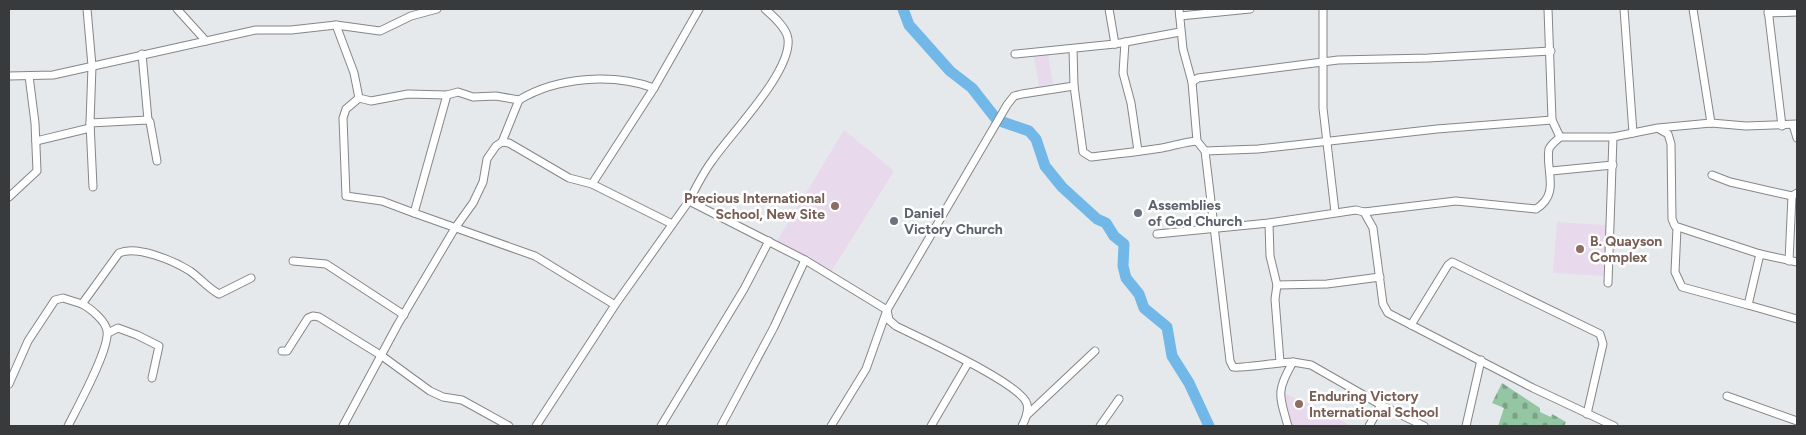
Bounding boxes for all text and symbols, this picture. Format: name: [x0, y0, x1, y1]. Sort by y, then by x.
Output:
place label: Precious International School, New Site: [684, 190, 825, 223]
place label: Assemblies of God Church: [1148, 197, 1242, 230]
marker: Precious International School, New Site: [829, 200, 841, 212]
place label: Daniel Victory Church: [904, 205, 1003, 238]
marker: Assemblies of God Church: [1132, 207, 1144, 219]
marker: Daniel Victory Church: [888, 215, 900, 227]
place label: B. Quayson Complex: [1590, 233, 1662, 266]
marker: B. Quayson Complex: [1574, 243, 1586, 255]
place label: Enduring Victory International School: [1309, 388, 1438, 421]
marker: Enduring Victory International School: [1293, 398, 1305, 410]

